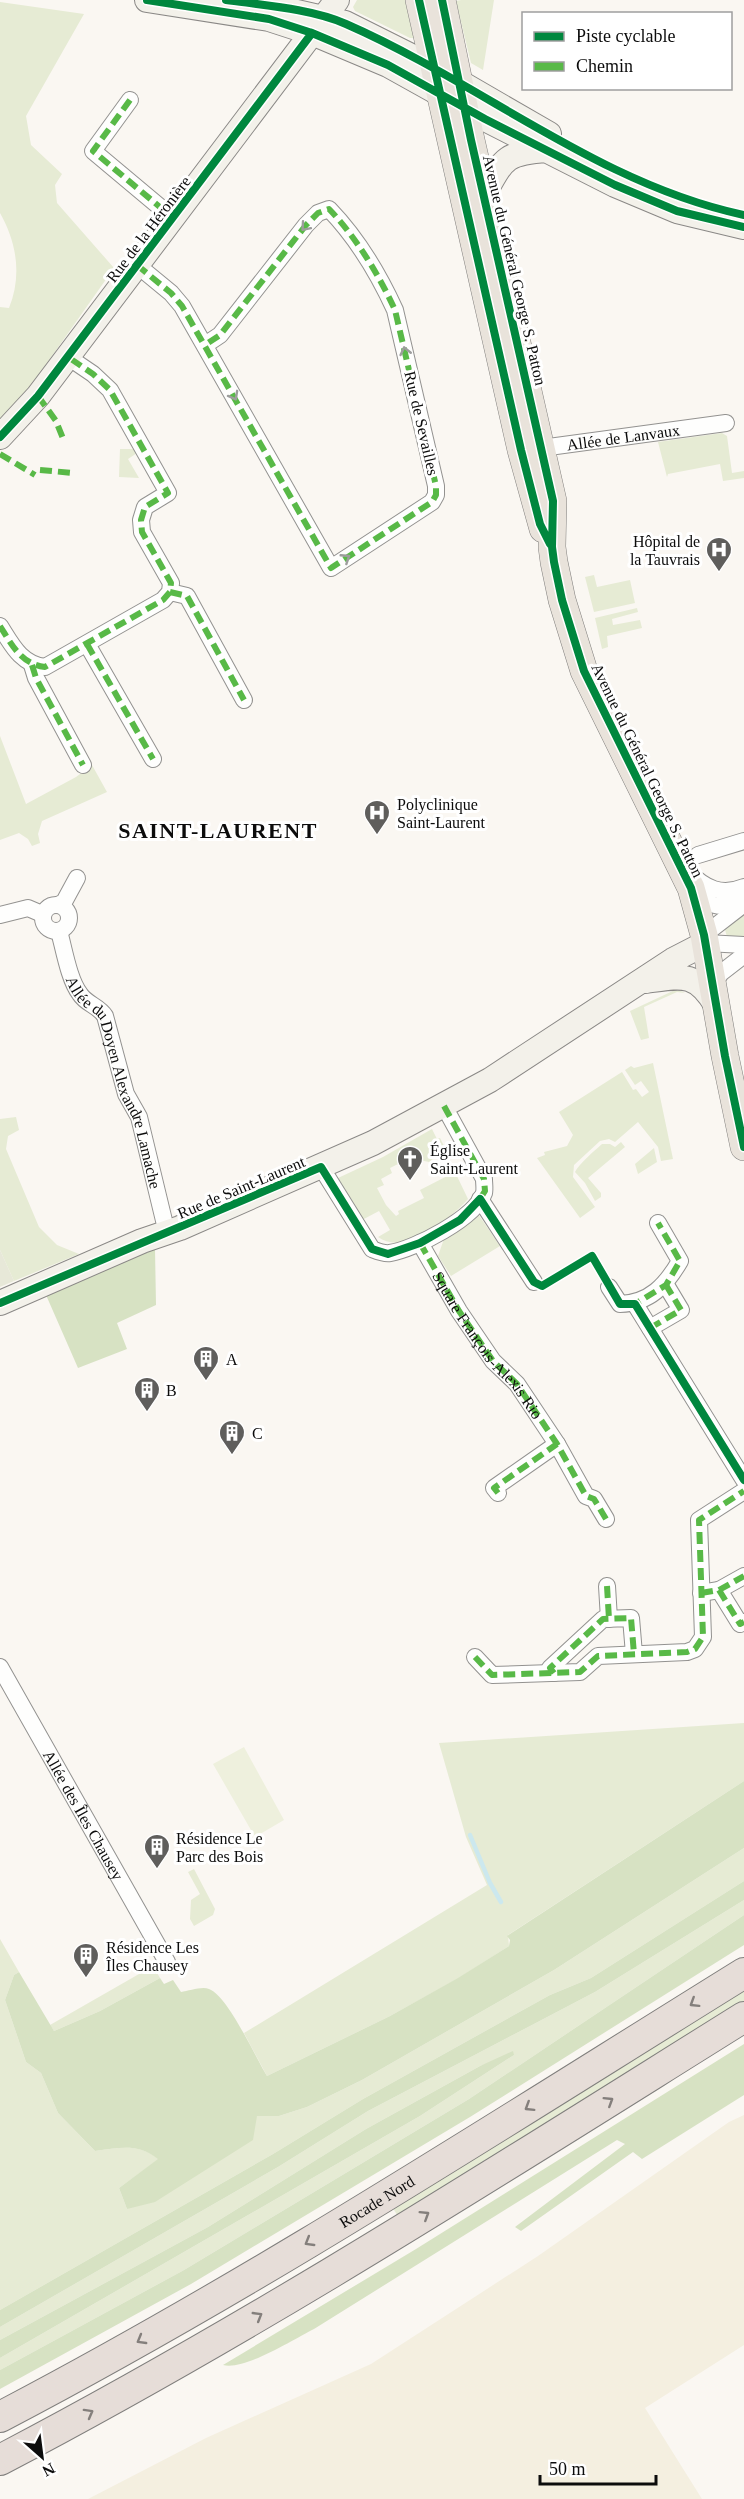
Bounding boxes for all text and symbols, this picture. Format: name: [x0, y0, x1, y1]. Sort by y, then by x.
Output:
legend: [522, 12, 732, 90]
text: Piste cyclable: [576, 26, 675, 46]
text: Chemin: [576, 56, 633, 76]
street label: Avenue du Général George S. Patton: [479, 153, 549, 387]
street label: Rue de la Héronière: [103, 173, 194, 286]
one-way arrow: [301, 220, 312, 231]
one-way arrow: [400, 347, 413, 357]
street label: Rue de Sevailles: [401, 369, 442, 477]
one-way arrow: [227, 389, 238, 400]
street label: Allée de Lanvaux: [566, 421, 681, 453]
place label: Hôpital de la Tauvrais: [630, 533, 700, 568]
hospital icon: Hôpital de la Tauvrais: [704, 535, 734, 573]
one-way arrow: [340, 554, 350, 566]
street label: Avenue du Général George S. Patton: [587, 661, 707, 880]
place label: Polyclinique Saint-Laurent: [397, 796, 486, 831]
hospital icon: Polyclinique Saint-Laurent: [362, 798, 392, 836]
district label: SAINT-LAURENT: [118, 818, 318, 843]
street label: Allée du Doyen Alexandre Lamache: [63, 973, 164, 1190]
place label: Église Saint-Laurent: [430, 1141, 519, 1177]
church icon: Église Saint-Laurent: [395, 1144, 425, 1182]
street label: Rue de Saint-Laurent: [175, 1153, 308, 1222]
street label: Square François-Alexis Rio: [429, 1269, 546, 1422]
building icon: A: [191, 1344, 221, 1382]
place label: A: [226, 1351, 238, 1368]
building icon: B: [132, 1375, 162, 1413]
place label: B: [166, 1382, 177, 1399]
building icon: C: [217, 1418, 247, 1456]
place label: C: [252, 1425, 263, 1442]
street label: Allée des Îles Chausey: [40, 1747, 127, 1884]
place label: Résidence Le Parc des Bois: [176, 1830, 263, 1865]
building icon: Résidence Le Parc des Bois: [142, 1832, 172, 1870]
place label: Résidence Les Îles Chausey: [106, 1939, 199, 1975]
building icon: Résidence Les Îles Chausey: [71, 1941, 101, 1979]
one-way arrow: [690, 1996, 700, 2008]
one-way arrow: [602, 2098, 613, 2109]
one-way arrow: [525, 2099, 535, 2111]
street label: Rocade Nord: [336, 2172, 418, 2231]
one-way arrow: [419, 2211, 429, 2223]
one-way arrow: [305, 2234, 315, 2246]
one-way arrow: [252, 2312, 262, 2324]
one-way arrow: [137, 2333, 147, 2344]
one-way arrow: [83, 2409, 93, 2420]
north arrow: [12, 2427, 72, 2487]
scale bar: [540, 2448, 656, 2486]
text: 50 m: [549, 2459, 586, 2479]
text: N: [39, 2460, 58, 2480]

